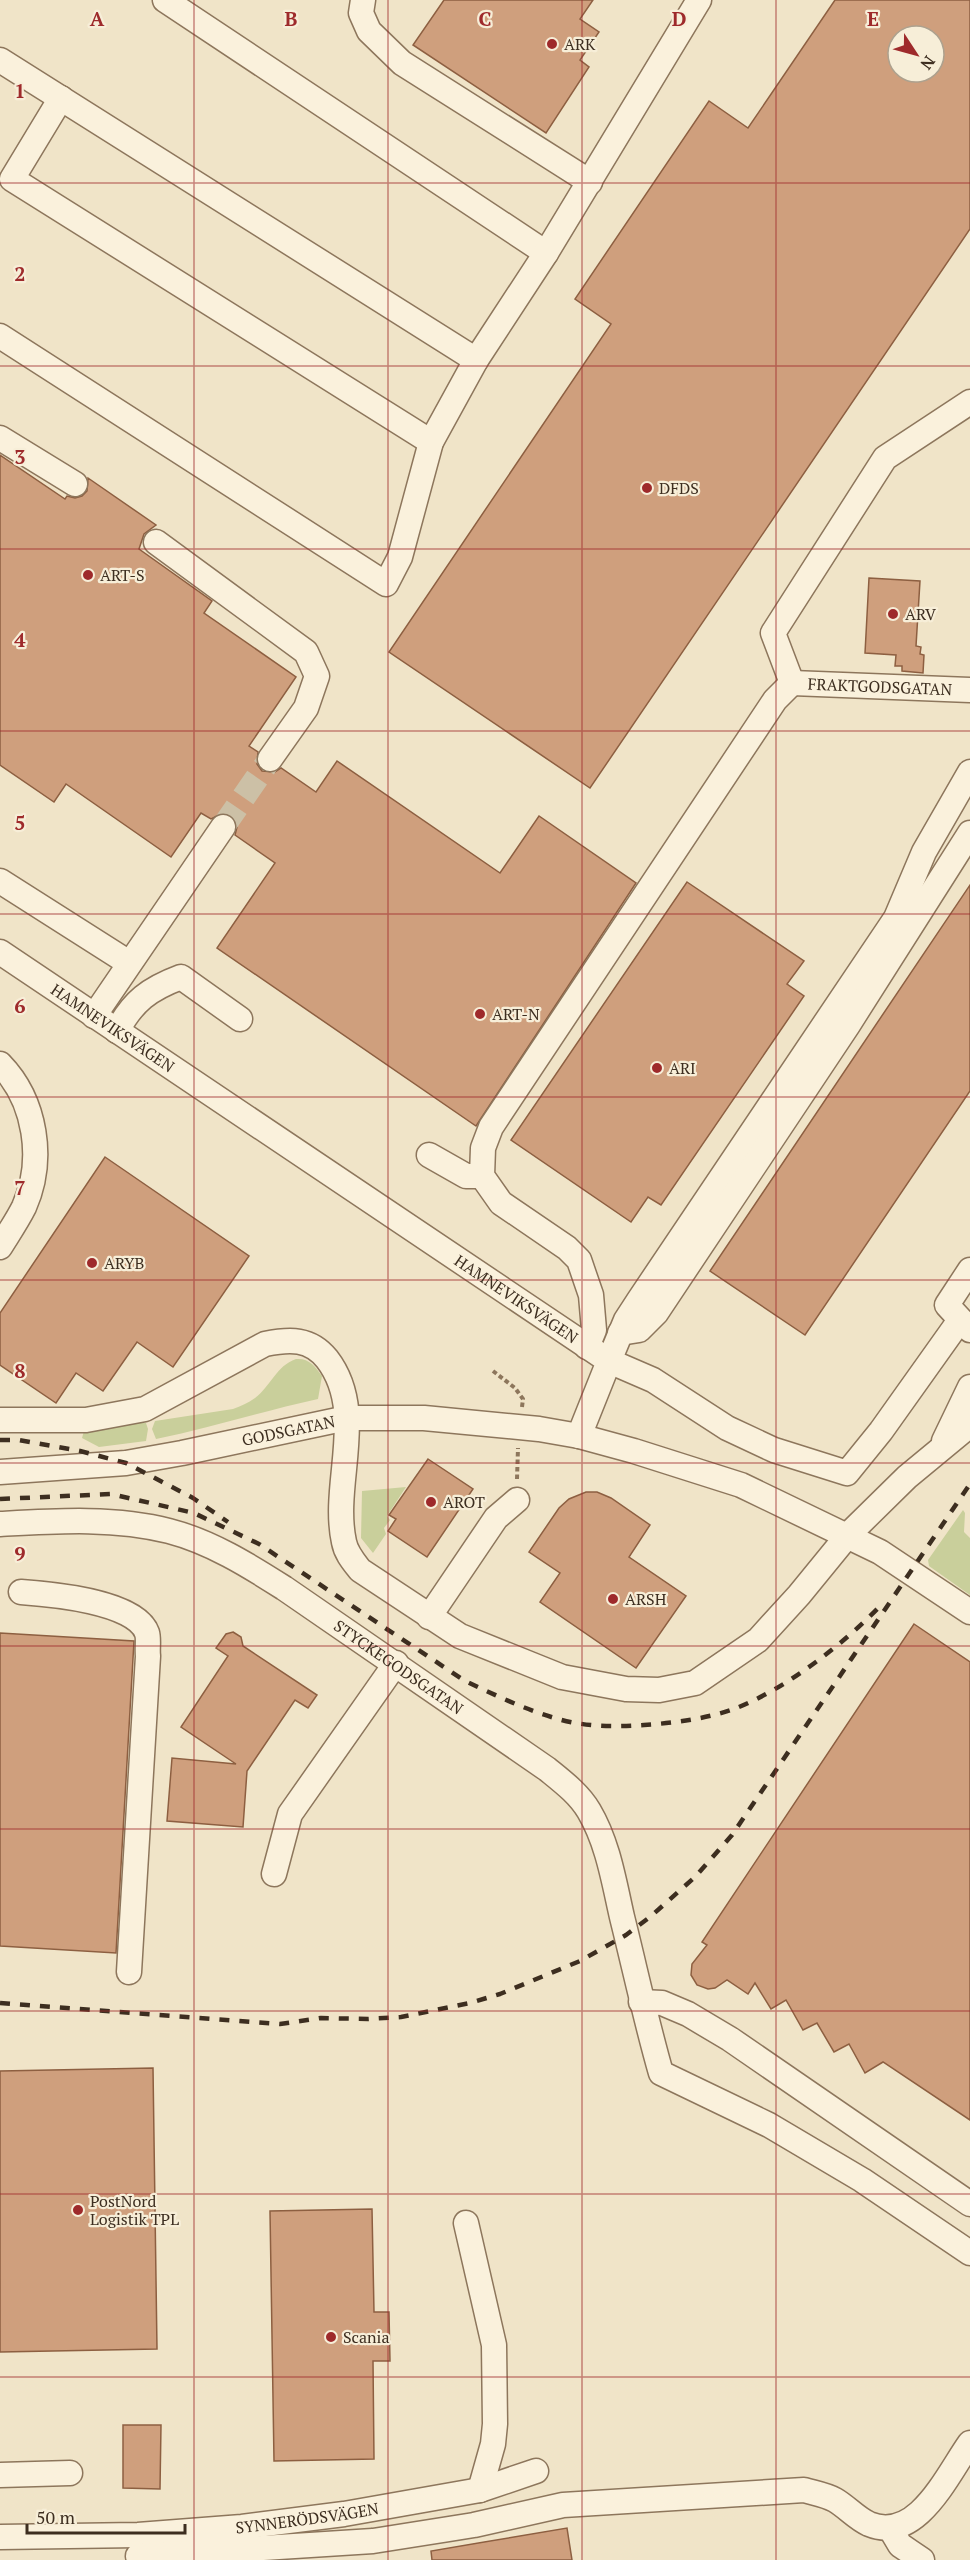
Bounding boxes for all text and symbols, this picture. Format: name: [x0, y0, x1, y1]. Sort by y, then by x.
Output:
text: A: [90, 5, 105, 32]
text: B: [285, 5, 298, 32]
text: C: [478, 5, 492, 32]
text: D: [672, 5, 686, 32]
text: E: [867, 5, 879, 32]
north arrow: [886, 24, 946, 84]
place label: ARK: [564, 33, 596, 55]
marker: ARK: [545, 37, 559, 51]
text: N: [916, 51, 941, 74]
text: 1: [14, 77, 26, 104]
text: 2: [14, 260, 26, 287]
text: 3: [14, 443, 26, 470]
place label: DFDS: [659, 477, 699, 499]
marker: DFDS: [640, 481, 654, 495]
place label: ART-S: [100, 564, 145, 586]
marker: ART-S: [81, 568, 95, 582]
place label: ARV: [905, 603, 936, 625]
marker: ARV: [886, 607, 900, 621]
text: 4: [14, 626, 26, 653]
street label: FRAKTGODSGATAN: [807, 673, 953, 700]
text: 5: [14, 809, 26, 836]
street label: HAMNEVIKSVÄGEN: [47, 978, 179, 1077]
text: 6: [14, 992, 26, 1019]
place label: ART-N: [492, 1003, 540, 1025]
marker: ART-N: [473, 1007, 487, 1021]
place label: ARI: [669, 1057, 696, 1079]
marker: ARI: [650, 1061, 664, 1075]
text: 7: [14, 1174, 26, 1201]
street label: HAMNEVIKSVÄGEN: [450, 1249, 583, 1348]
place label: ARYB: [104, 1252, 144, 1274]
marker: ARYB: [85, 1256, 99, 1270]
text: 8: [14, 1357, 26, 1384]
street label: GODSGATAN: [240, 1410, 337, 1451]
place label: AROT: [443, 1491, 485, 1513]
marker: AROT: [424, 1495, 438, 1509]
text: 9: [14, 1540, 26, 1567]
place label: ARSH: [625, 1588, 667, 1610]
marker: ARSH: [606, 1592, 620, 1606]
street label: STYCKEGODSGATAN: [330, 1615, 468, 1719]
place label: PostNord Logistik TPL: [90, 2190, 179, 2230]
marker: PostNord Logistik TPL: [71, 2203, 85, 2217]
place label: Scania: [343, 2326, 390, 2348]
marker: Scania: [324, 2330, 338, 2344]
scale bar: [27, 2497, 184, 2535]
street label: SYNNERÖDSVÄGEN: [235, 2497, 381, 2538]
text: 50 m: [36, 2505, 76, 2529]

